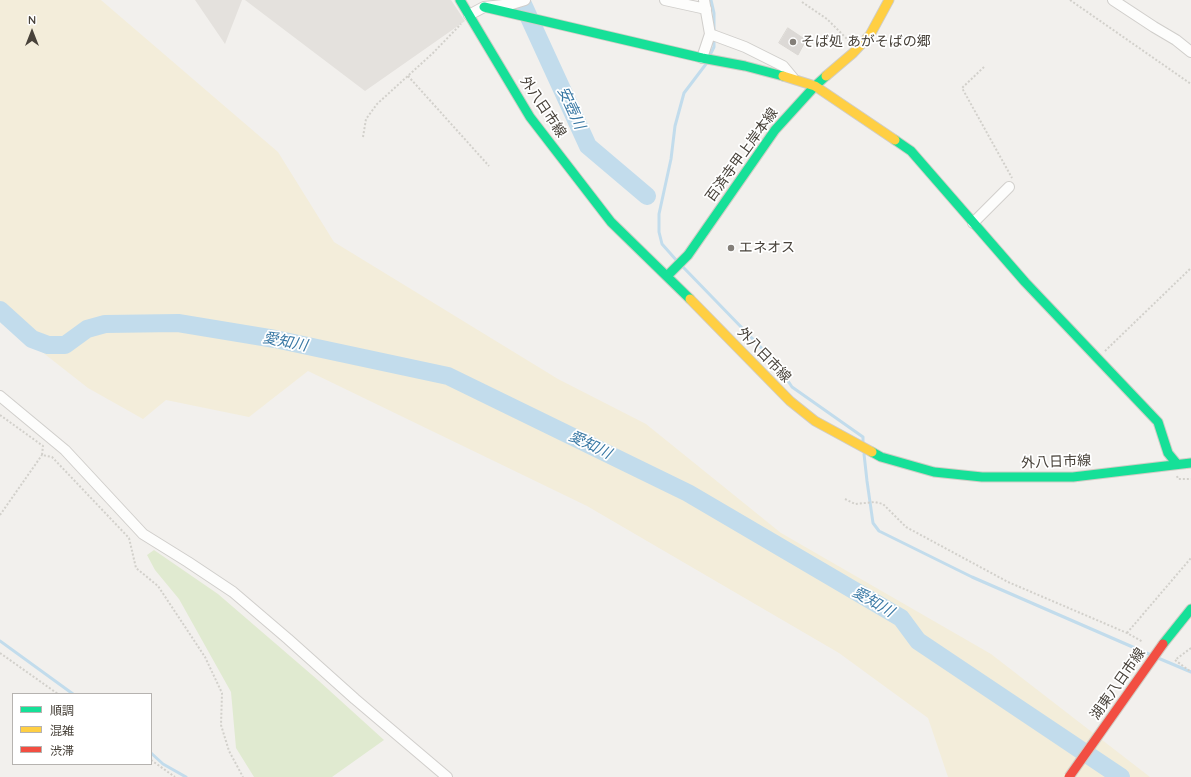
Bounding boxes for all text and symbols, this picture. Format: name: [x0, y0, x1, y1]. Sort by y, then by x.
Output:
north arrow: [12, 12, 52, 52]
text: N: [28, 13, 36, 27]
place label: そば処 あがそばの郷: [801, 34, 931, 50]
marker: そば処 あがそばの郷: [788, 37, 798, 47]
street label: 外八日市線: [516, 73, 570, 141]
water label: 安壺川: [553, 84, 589, 132]
street label: 百済寺甲上岸本線: [702, 105, 782, 205]
place label: エネオス: [739, 240, 795, 256]
marker: エネオス: [726, 243, 736, 253]
street label: 外八日市線: [734, 324, 794, 386]
water label: 愛知川: [261, 329, 309, 355]
water label: 愛知川: [566, 427, 614, 463]
street label: 外八日市線: [1021, 452, 1091, 472]
water label: 愛知川: [849, 583, 897, 621]
street label: 湖東八日市線: [1087, 645, 1149, 723]
legend: [12, 693, 152, 765]
text: 順調: [50, 703, 74, 718]
text: 混雑: [50, 723, 74, 738]
text: 渋滞: [50, 743, 74, 758]

